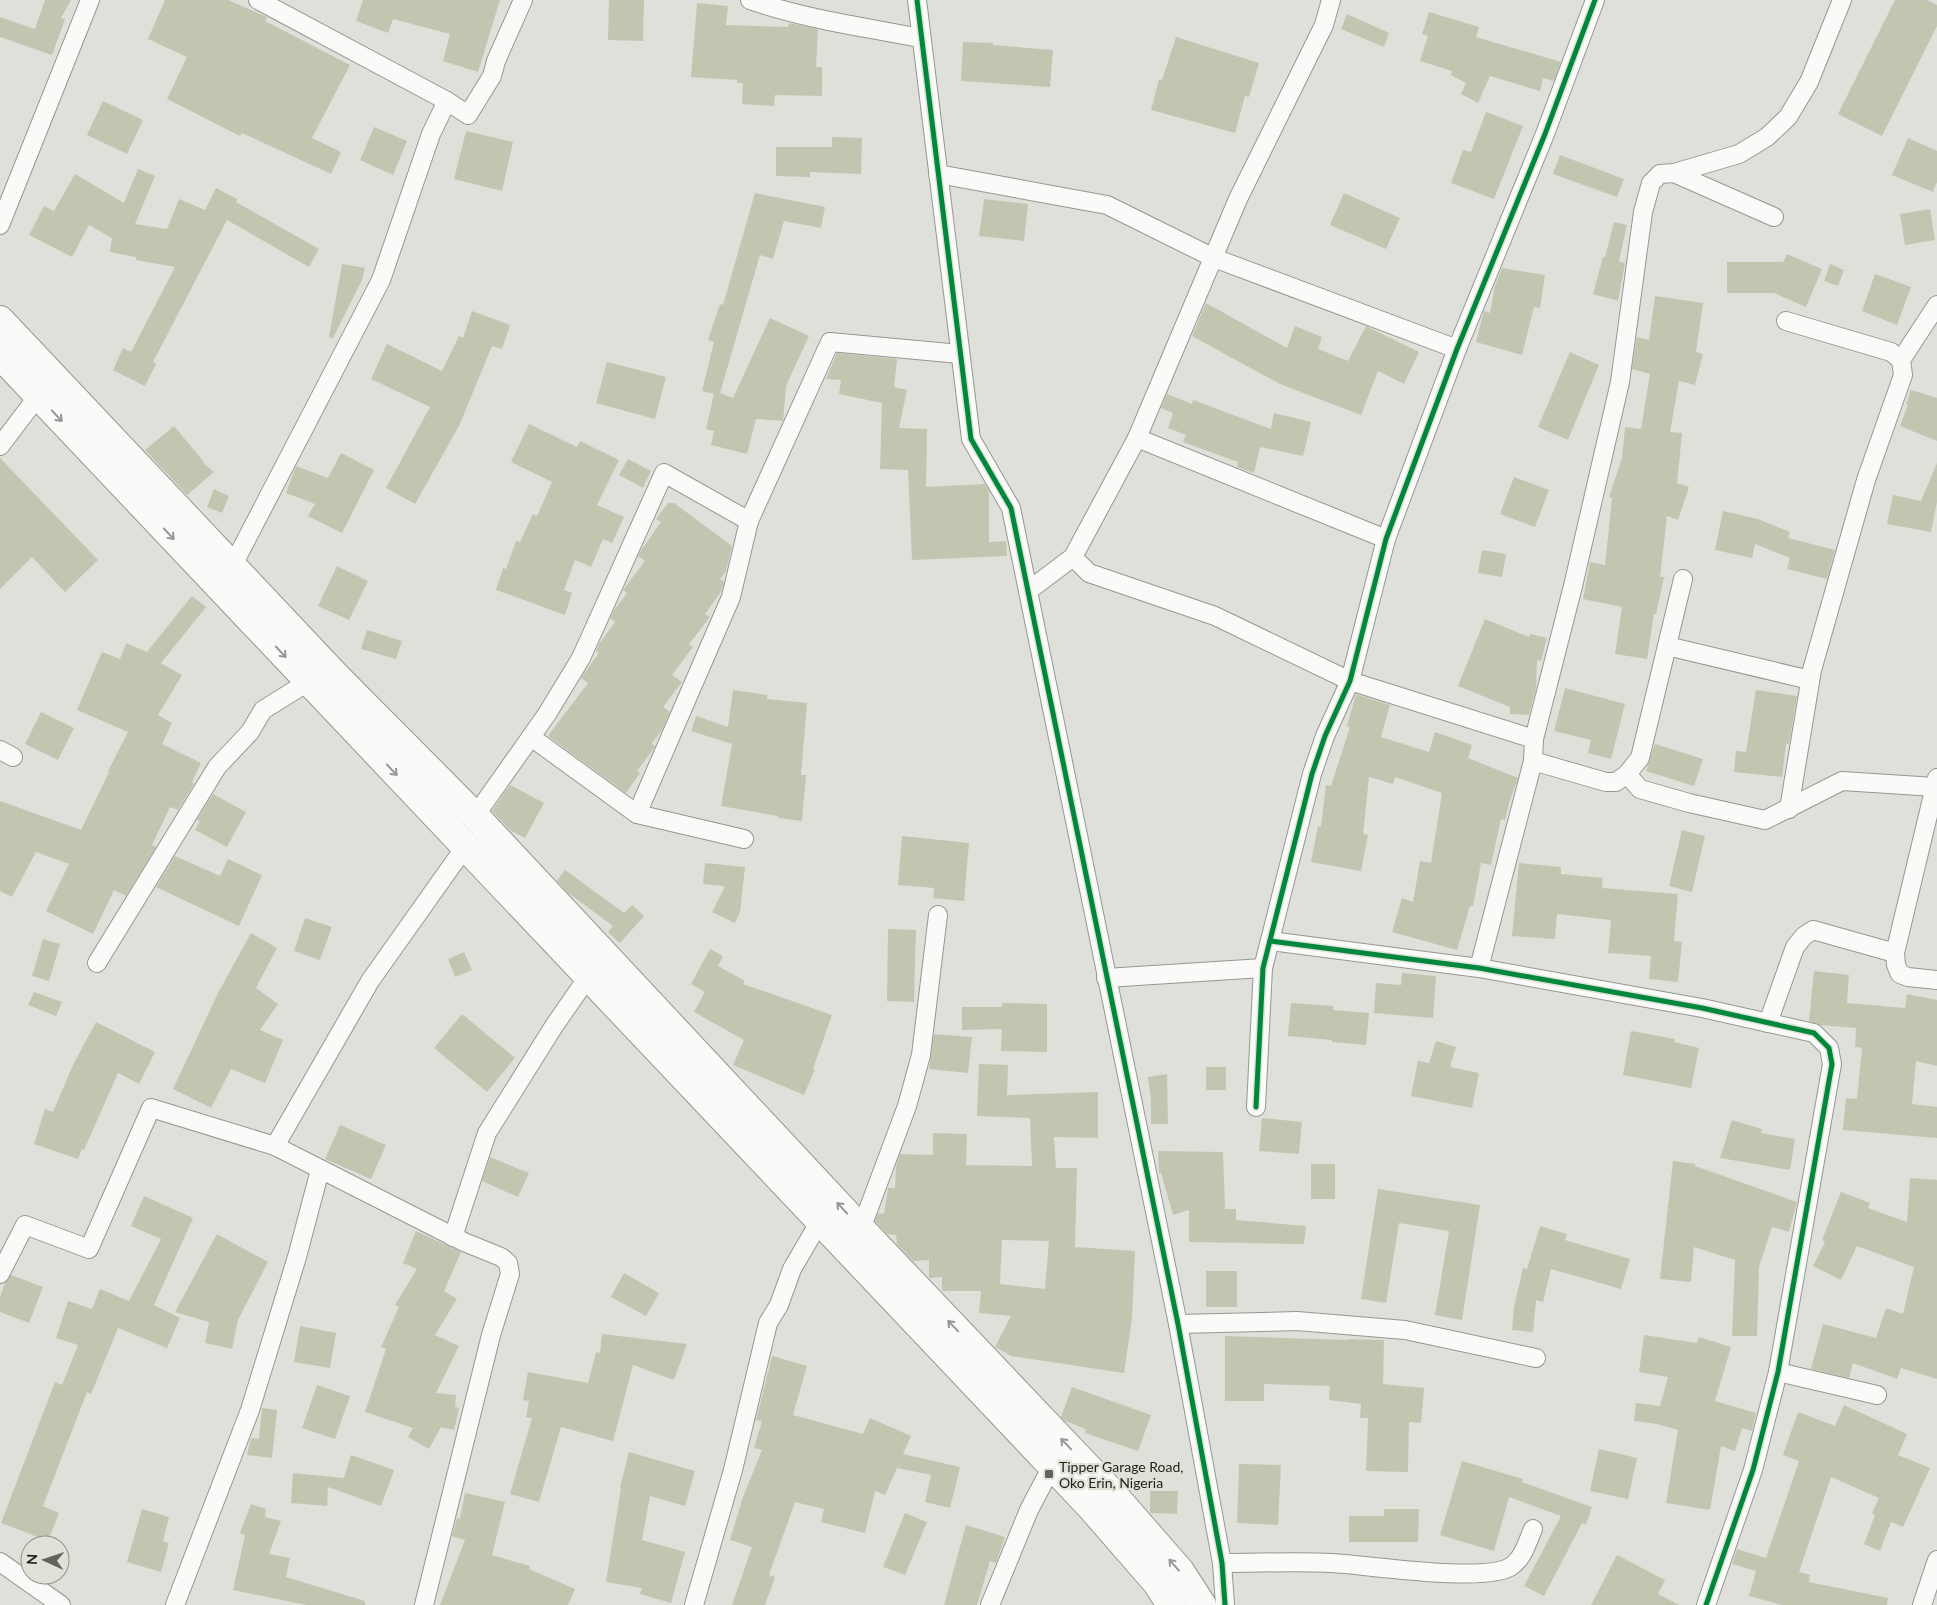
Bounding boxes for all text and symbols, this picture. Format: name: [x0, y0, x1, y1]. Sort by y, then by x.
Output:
one-way arrow: [51, 410, 63, 422]
one-way arrow: [163, 528, 175, 541]
one-way arrow: [275, 646, 287, 659]
one-way arrow: [386, 764, 398, 777]
one-way arrow: [836, 1202, 848, 1215]
one-way arrow: [947, 1320, 959, 1333]
one-way arrow: [1060, 1438, 1072, 1450]
place label: Tipper Garage Road, Oko Erin, Nigeria: [1059, 1458, 1184, 1491]
marker: Tipper Garage Road, Oko Erin, Nigeria: [1043, 1468, 1055, 1480]
north arrow: [20, 1535, 70, 1585]
text: N: [23, 1553, 40, 1565]
one-way arrow: [1169, 1558, 1180, 1571]

